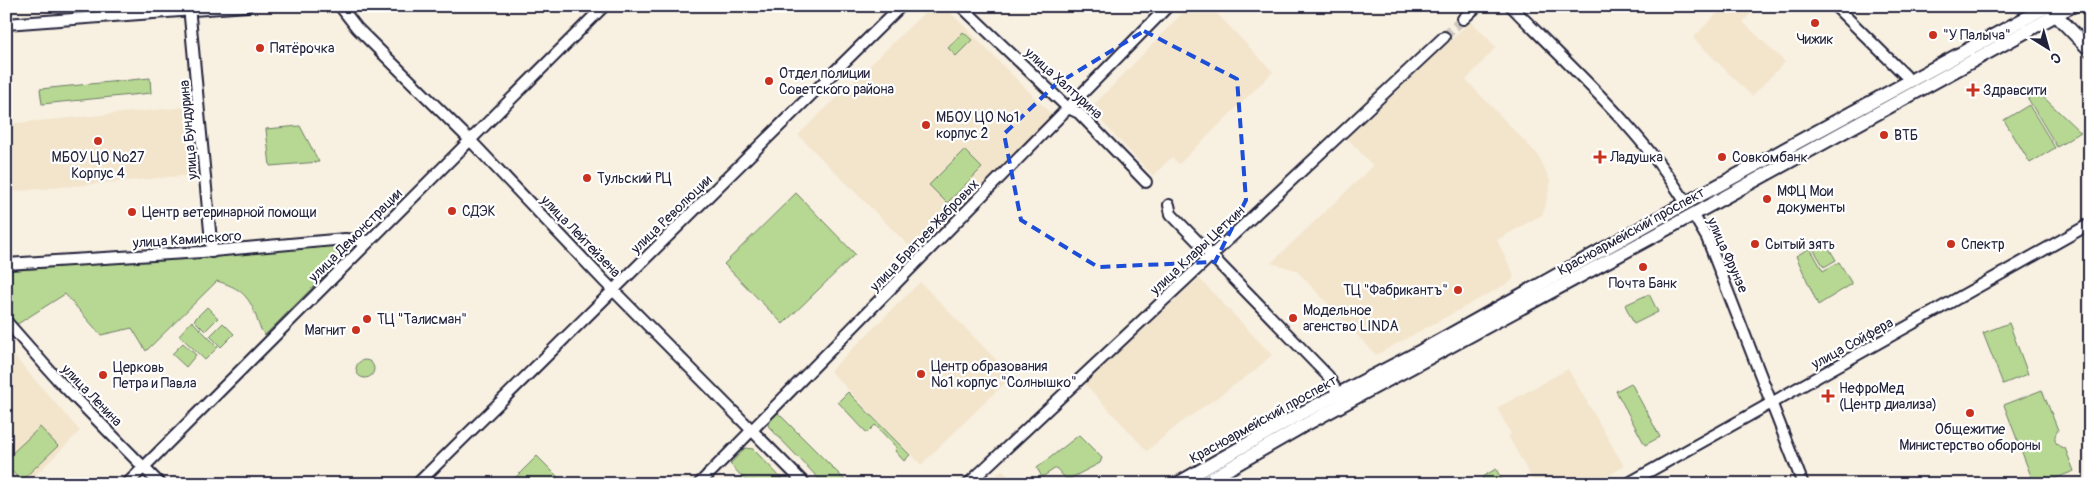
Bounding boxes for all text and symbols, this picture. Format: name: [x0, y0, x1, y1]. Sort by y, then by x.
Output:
marker: Чижик: [1809, 17, 1821, 29]
north arrow: [2024, 22, 2074, 72]
place label: "У Палыча": [1943, 27, 2011, 44]
marker: "У Палыча": [1927, 29, 1939, 41]
place label: Чижик: [1796, 31, 1834, 48]
place label: Пятёрочка: [270, 40, 334, 57]
marker: Пятёрочка: [254, 42, 266, 54]
street label: улица Халтурина: [1021, 43, 1106, 123]
text: С: [2047, 49, 2064, 68]
place label: Отдел полиции Советского района: [779, 65, 894, 98]
marker: Отдел полиции Советского района: [763, 75, 775, 87]
street label: улица Бундурина: [176, 79, 201, 181]
place label: Здравсити: [1983, 82, 2046, 99]
marker: Здравсити: [1967, 84, 1979, 96]
place label: МБОУ ЦО №1 корпус 2: [936, 109, 1019, 142]
marker: МБОУ ЦО №1 корпус 2: [920, 119, 932, 131]
place label: ВТБ: [1894, 127, 1918, 144]
marker: ВТБ: [1878, 129, 1890, 141]
marker: МБОУ ЦО №27 Корпус 4: [92, 135, 104, 147]
place label: МБОУ ЦО №27 Корпус 4: [52, 149, 145, 182]
place label: Ладушка: [1609, 149, 1663, 166]
place label: Совкомбанк: [1732, 149, 1808, 166]
marker: Ладушка: [1594, 151, 1606, 163]
marker: Совкомбанк: [1716, 151, 1728, 163]
place label: Тульский РЦ: [597, 170, 672, 187]
marker: Тульский РЦ: [581, 172, 593, 184]
street label: улица Революции: [627, 172, 715, 258]
street label: улица Братьев Жабровых: [866, 176, 982, 296]
place label: МФЦ Мои документы: [1777, 183, 1845, 216]
street label: Красноармейский проспект: [1555, 184, 1708, 279]
street label: улица Демонстрации: [304, 185, 406, 286]
street label: улица Лейтейзена: [536, 191, 624, 281]
marker: МФЦ Мои документы: [1761, 193, 1773, 205]
street label: улица Клары Цеткин: [1146, 202, 1248, 299]
place label: СДЭК: [462, 203, 496, 220]
place label: Центр ветеринарной помощи: [142, 204, 316, 221]
marker: СДЭК: [446, 205, 458, 217]
marker: Центр ветеринарной помощи: [126, 206, 138, 218]
street label: улица Фрунзе: [1703, 214, 1752, 296]
street label: улица Каминского: [131, 227, 242, 252]
place label: Сытый зять: [1765, 236, 1835, 253]
place label: Спектр: [1961, 236, 2005, 253]
marker: Сытый зять: [1749, 238, 1761, 250]
marker: Спектр: [1945, 238, 1957, 250]
marker: Почта Банк: [1637, 261, 1649, 273]
place label: Почта Банк: [1609, 275, 1677, 292]
place label: ТЦ "Фабрикантъ": [1343, 282, 1448, 299]
marker: ТЦ "Фабрикантъ": [1452, 284, 1464, 296]
place label: Модельное агенство LINDA: [1303, 302, 1399, 335]
place label: ТЦ "Талисман": [377, 311, 467, 328]
marker: Модельное агенство LINDA: [1287, 312, 1299, 324]
marker: ТЦ "Талисман": [361, 313, 373, 325]
street label: улица Сойфера: [1808, 314, 1896, 373]
place label: Магнит: [304, 322, 346, 339]
marker: Магнит: [350, 324, 362, 336]
place label: Центр образования №1 корпус "Солнышко": [931, 358, 1077, 391]
place label: Церковь Петра и Павла: [113, 359, 196, 392]
street label: улица Ленина: [57, 360, 126, 430]
marker: Центр образования №1 корпус "Солнышко": [915, 368, 927, 380]
marker: Церковь Петра и Павла: [97, 369, 109, 381]
street label: Красноармейский проспект: [1187, 372, 1340, 467]
place label: НефроМед (Центр диализа): [1839, 380, 1937, 413]
marker: НефроМед (Центр диализа): [1821, 389, 1835, 403]
marker: Общежитие Министерство обороны: [1964, 407, 1976, 419]
place label: Общежитие Министерство обороны: [1899, 421, 2041, 454]

